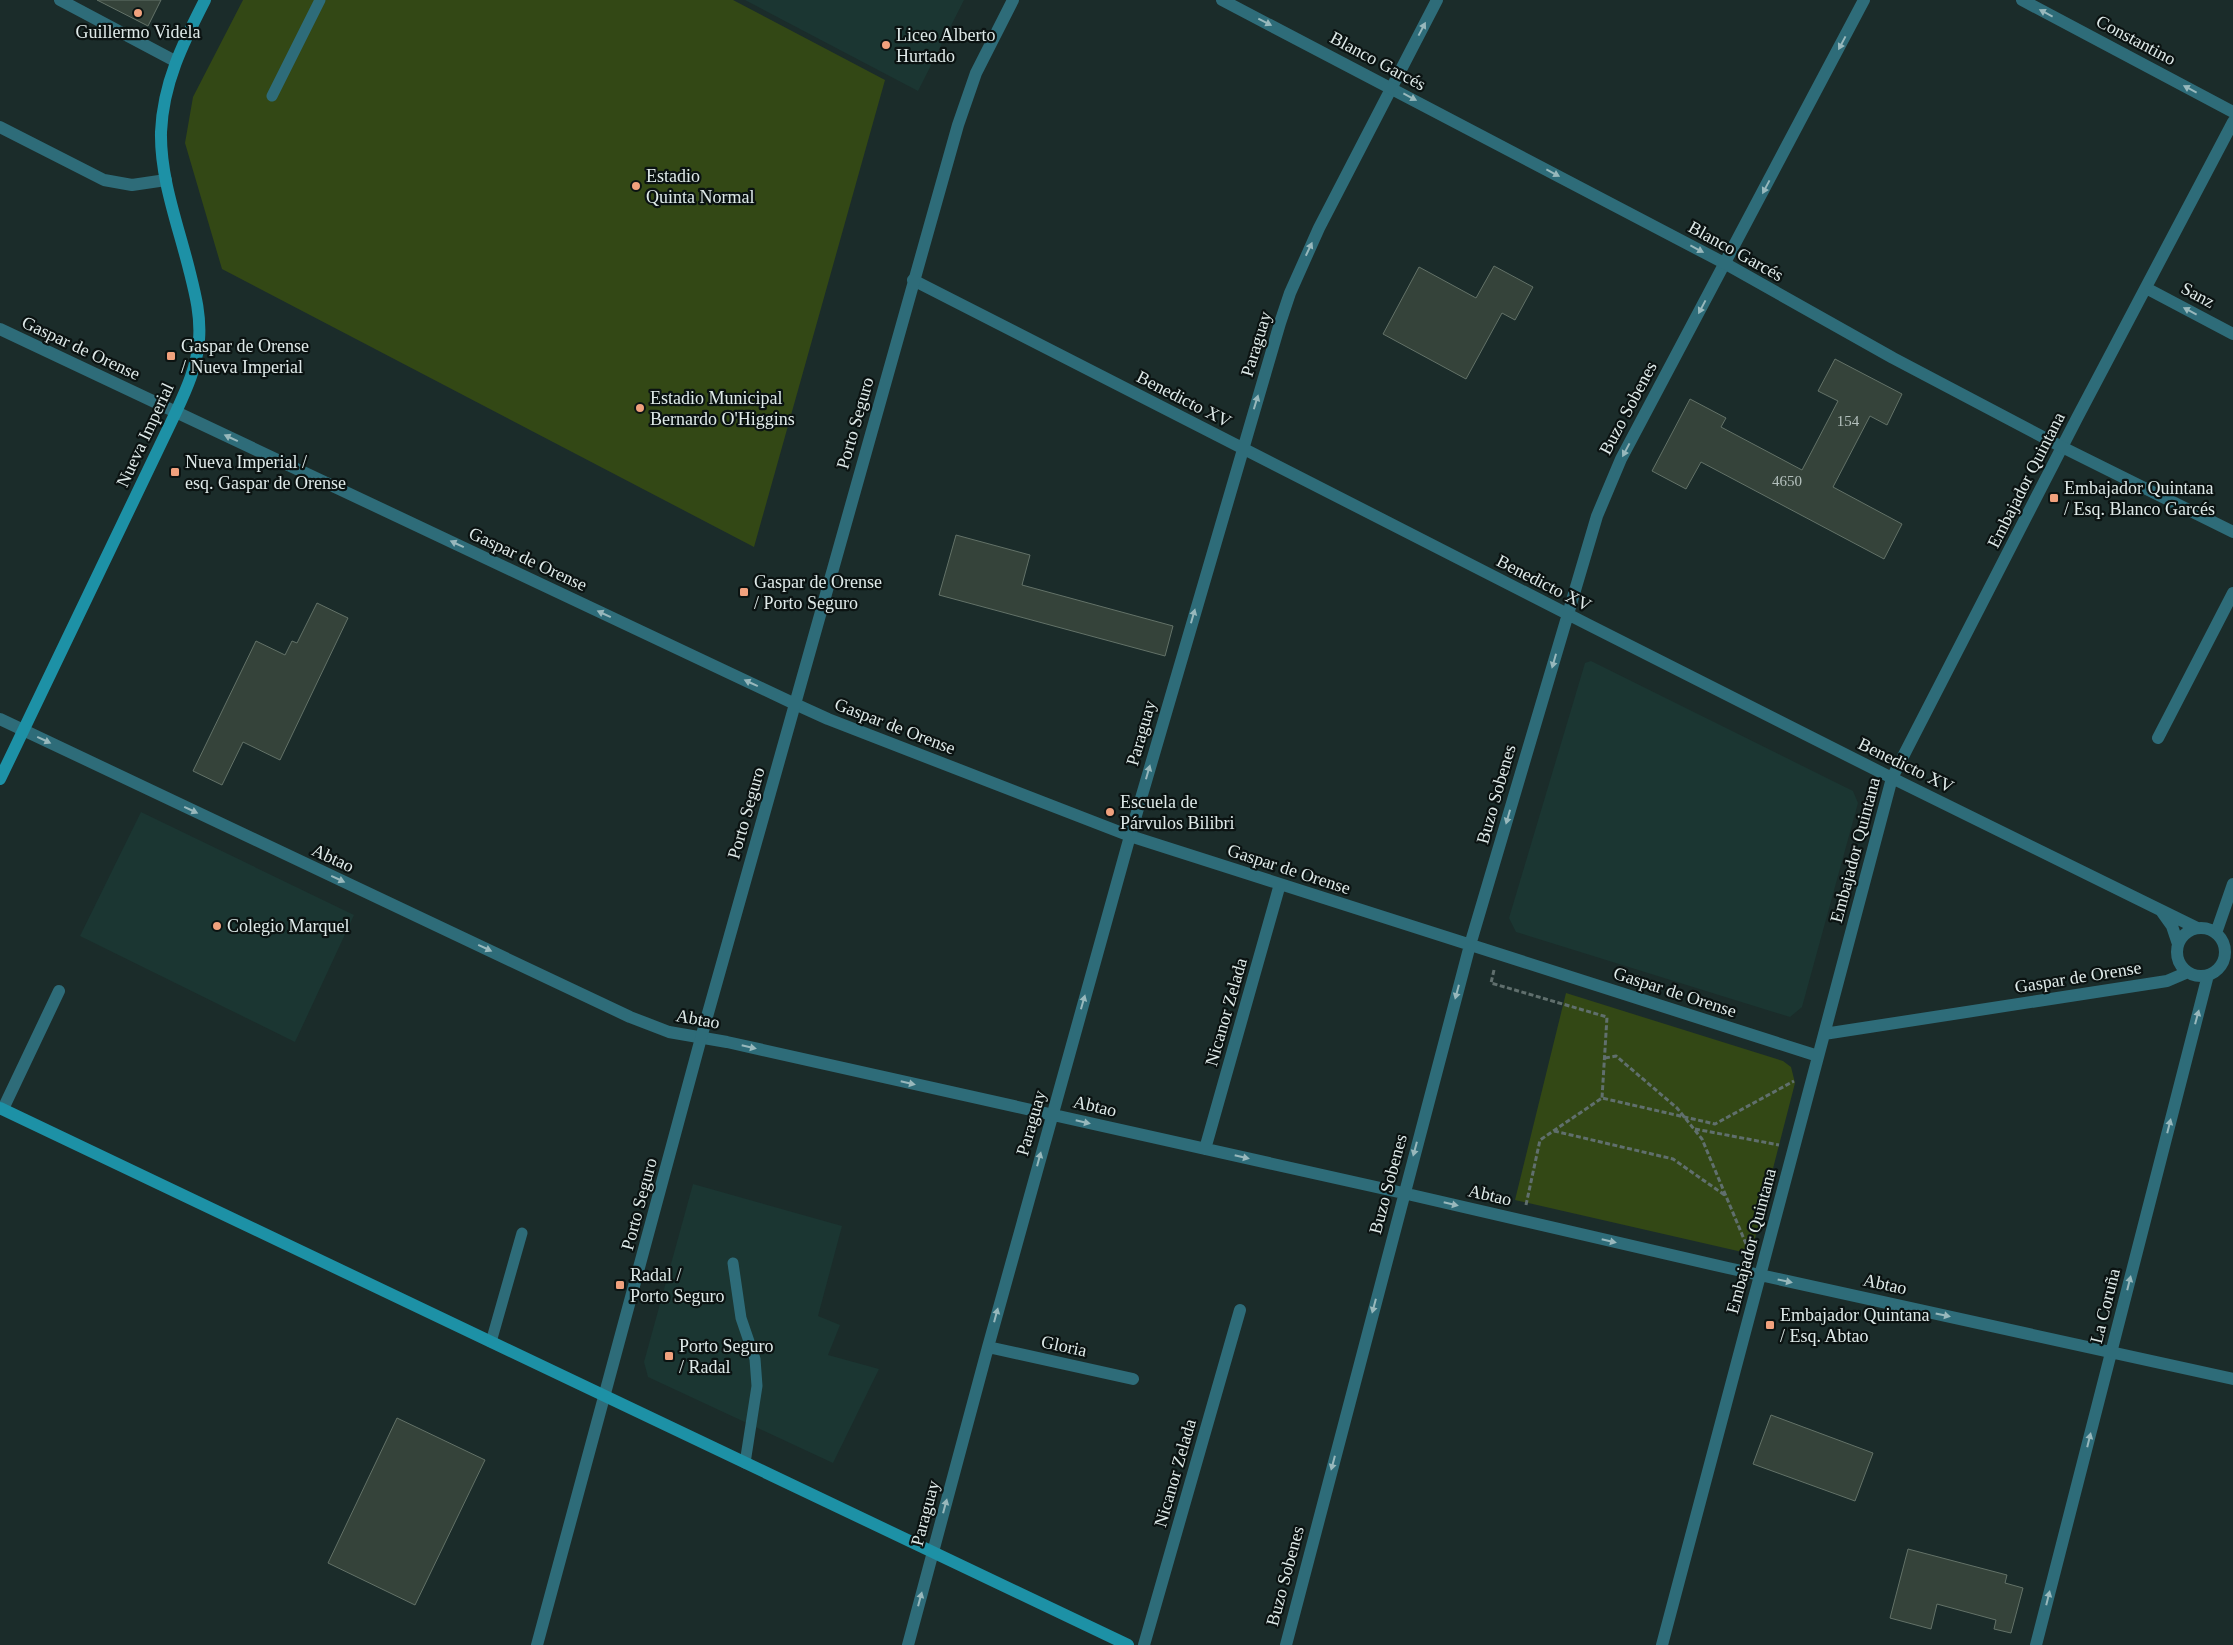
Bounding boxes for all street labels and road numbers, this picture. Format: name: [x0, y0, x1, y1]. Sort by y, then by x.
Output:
street label: Constantino: [2093, 11, 2179, 69]
street label: Blanco Garcés: [1327, 27, 1429, 95]
street label: Blanco Garcés: [1685, 217, 1787, 285]
street label: Sanz: [2178, 278, 2218, 312]
street label: Paraguay: [1237, 309, 1275, 379]
street label: Gaspar de Orense: [19, 312, 143, 384]
street label: Buzo Sobenes: [1595, 358, 1661, 458]
street label: Benedicto XV: [1133, 367, 1235, 431]
street label: Porto Seguro: [832, 375, 878, 471]
street label: Nueva Imperial: [112, 380, 178, 490]
street label: Embajador Quintana: [1983, 409, 2069, 551]
street label: Gaspar de Orense: [466, 523, 590, 595]
street label: Benedicto XV: [1493, 551, 1595, 615]
street label: Gaspar de Orense: [832, 694, 958, 758]
street label: Paraguay: [1122, 698, 1160, 768]
street label: Benedicto XV: [1855, 733, 1957, 797]
street label: Buzo Sobenes: [1472, 742, 1520, 846]
street label: Porto Seguro: [723, 765, 769, 861]
street label: Embajador Quintana: [1826, 775, 1884, 925]
street label: Abtao: [309, 840, 357, 876]
street label: Gaspar de Orense: [1225, 840, 1353, 898]
street label: Nicanor Zelada: [1201, 956, 1251, 1068]
street label: Gaspar de Orense: [2013, 957, 2143, 997]
street label: Gaspar de Orense: [1611, 963, 1739, 1021]
street label: Abtao: [675, 1005, 721, 1033]
street label: Paraguay: [1012, 1088, 1050, 1158]
street label: Abtao: [1071, 1091, 1119, 1121]
street label: Buzo Sobenes: [1365, 1132, 1411, 1236]
street label: Porto Seguro: [617, 1156, 661, 1252]
street label: Embajador Quintana: [1722, 1166, 1780, 1316]
street label: Abtao: [1466, 1180, 1514, 1210]
street label: La Coruña: [2086, 1266, 2124, 1346]
street label: Abtao: [1861, 1270, 1909, 1298]
street label: Gloria: [1039, 1331, 1089, 1361]
street label: Nicanor Zelada: [1150, 1417, 1200, 1529]
street label: Paraguay: [907, 1478, 943, 1548]
street label: Buzo Sobenes: [1262, 1524, 1308, 1628]

